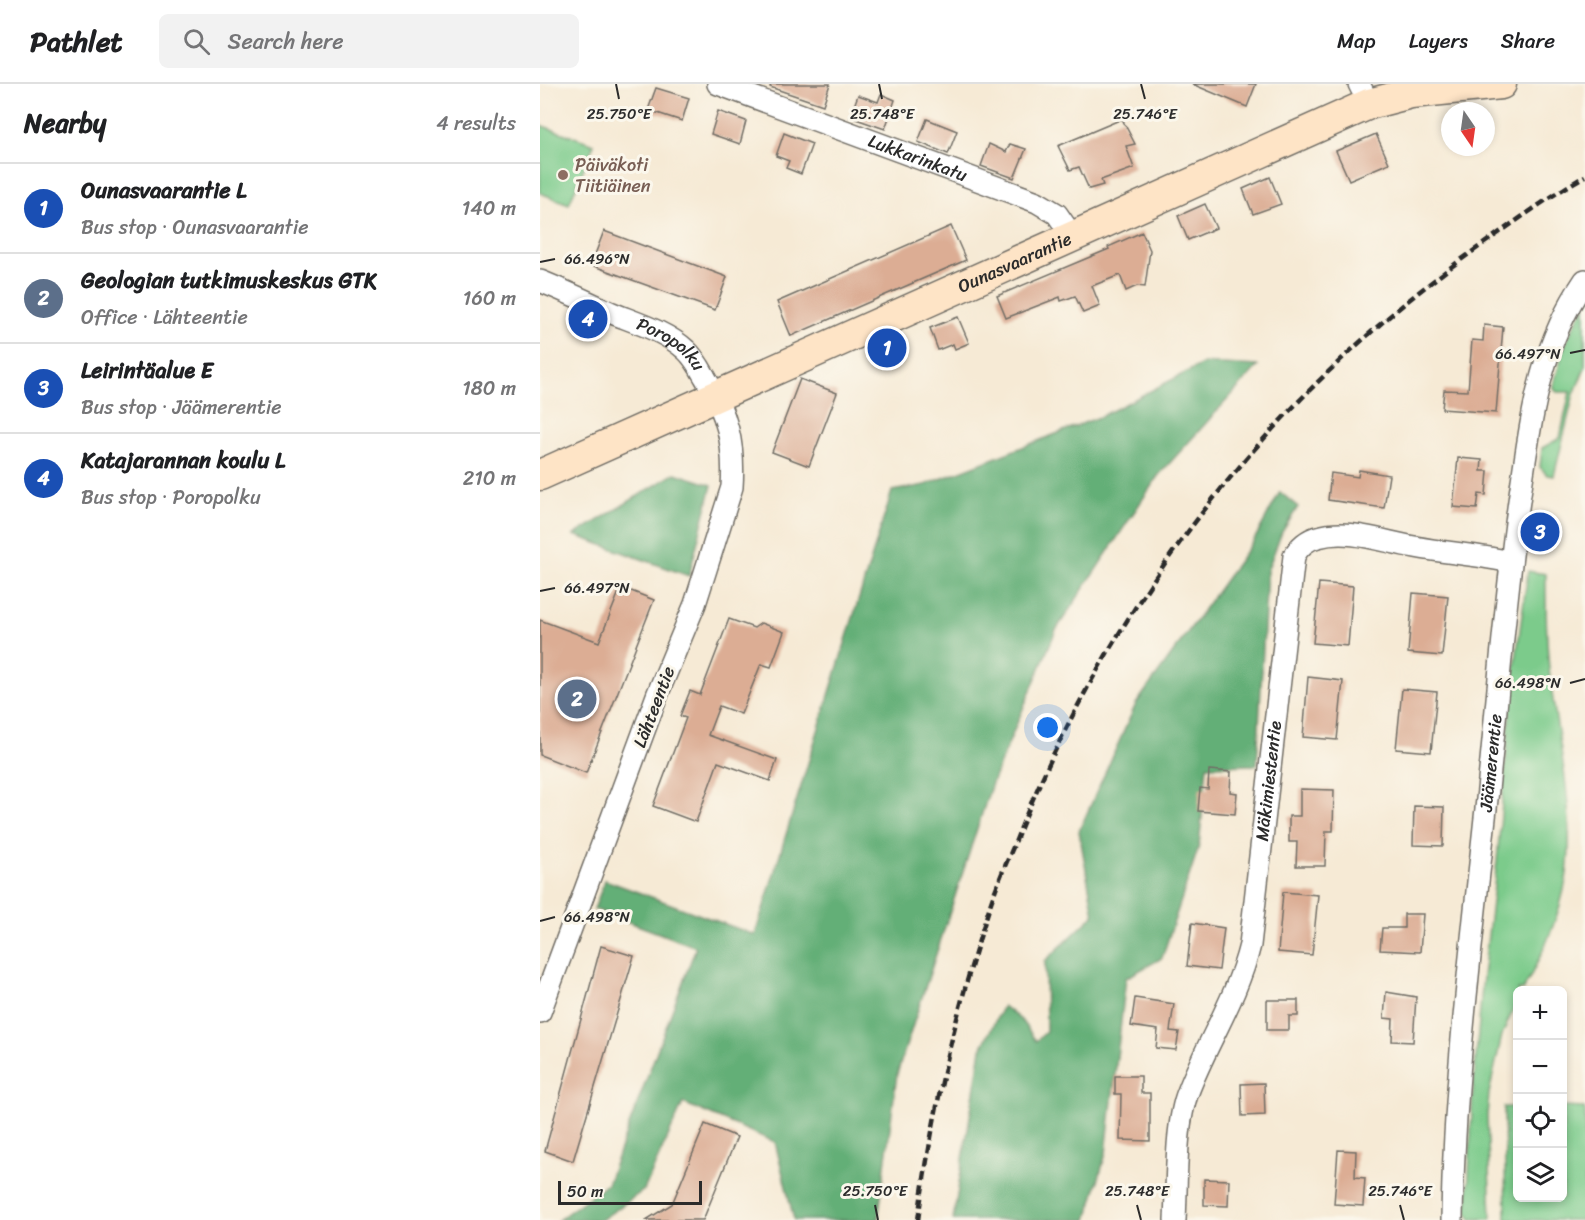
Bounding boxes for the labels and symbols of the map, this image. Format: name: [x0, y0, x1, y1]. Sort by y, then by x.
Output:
text: 25.750°E: [587, 101, 653, 127]
text: 25.748°E: [850, 101, 916, 127]
text: 25.746°E: [1113, 101, 1178, 127]
north arrow: [1441, 102, 1495, 156]
street label: Lukkarinkatu: [864, 125, 972, 191]
place label: Päiväkoti Tiitiäinen: [575, 149, 651, 202]
marker: Päiväkoti Tiitiäinen: [556, 168, 570, 182]
street label: Ounasvaarantie: [952, 223, 1077, 302]
text: 66.496°N: [564, 246, 630, 272]
pin: 4: [568, 296, 608, 342]
street label: Poropolku: [632, 308, 714, 378]
pin: 1: [868, 326, 906, 370]
text: 66.497°N: [1495, 341, 1561, 367]
pin: 3: [1520, 510, 1560, 554]
text: 66.497°N: [564, 575, 630, 601]
street label: Lähteentie: [624, 662, 684, 752]
text: 66.498°N: [1495, 670, 1562, 696]
pin: 2: [558, 676, 597, 722]
your location: [1033, 713, 1062, 742]
street label: Jäämerentie: [1470, 713, 1511, 814]
street label: Mäkimiestentie: [1246, 719, 1291, 843]
text: 66.498°N: [564, 904, 631, 930]
scale bar: [558, 1178, 702, 1206]
text: 25.750°E: [843, 1178, 909, 1204]
text: 25.748°E: [1105, 1178, 1171, 1204]
text: 25.746°E: [1368, 1178, 1433, 1204]

